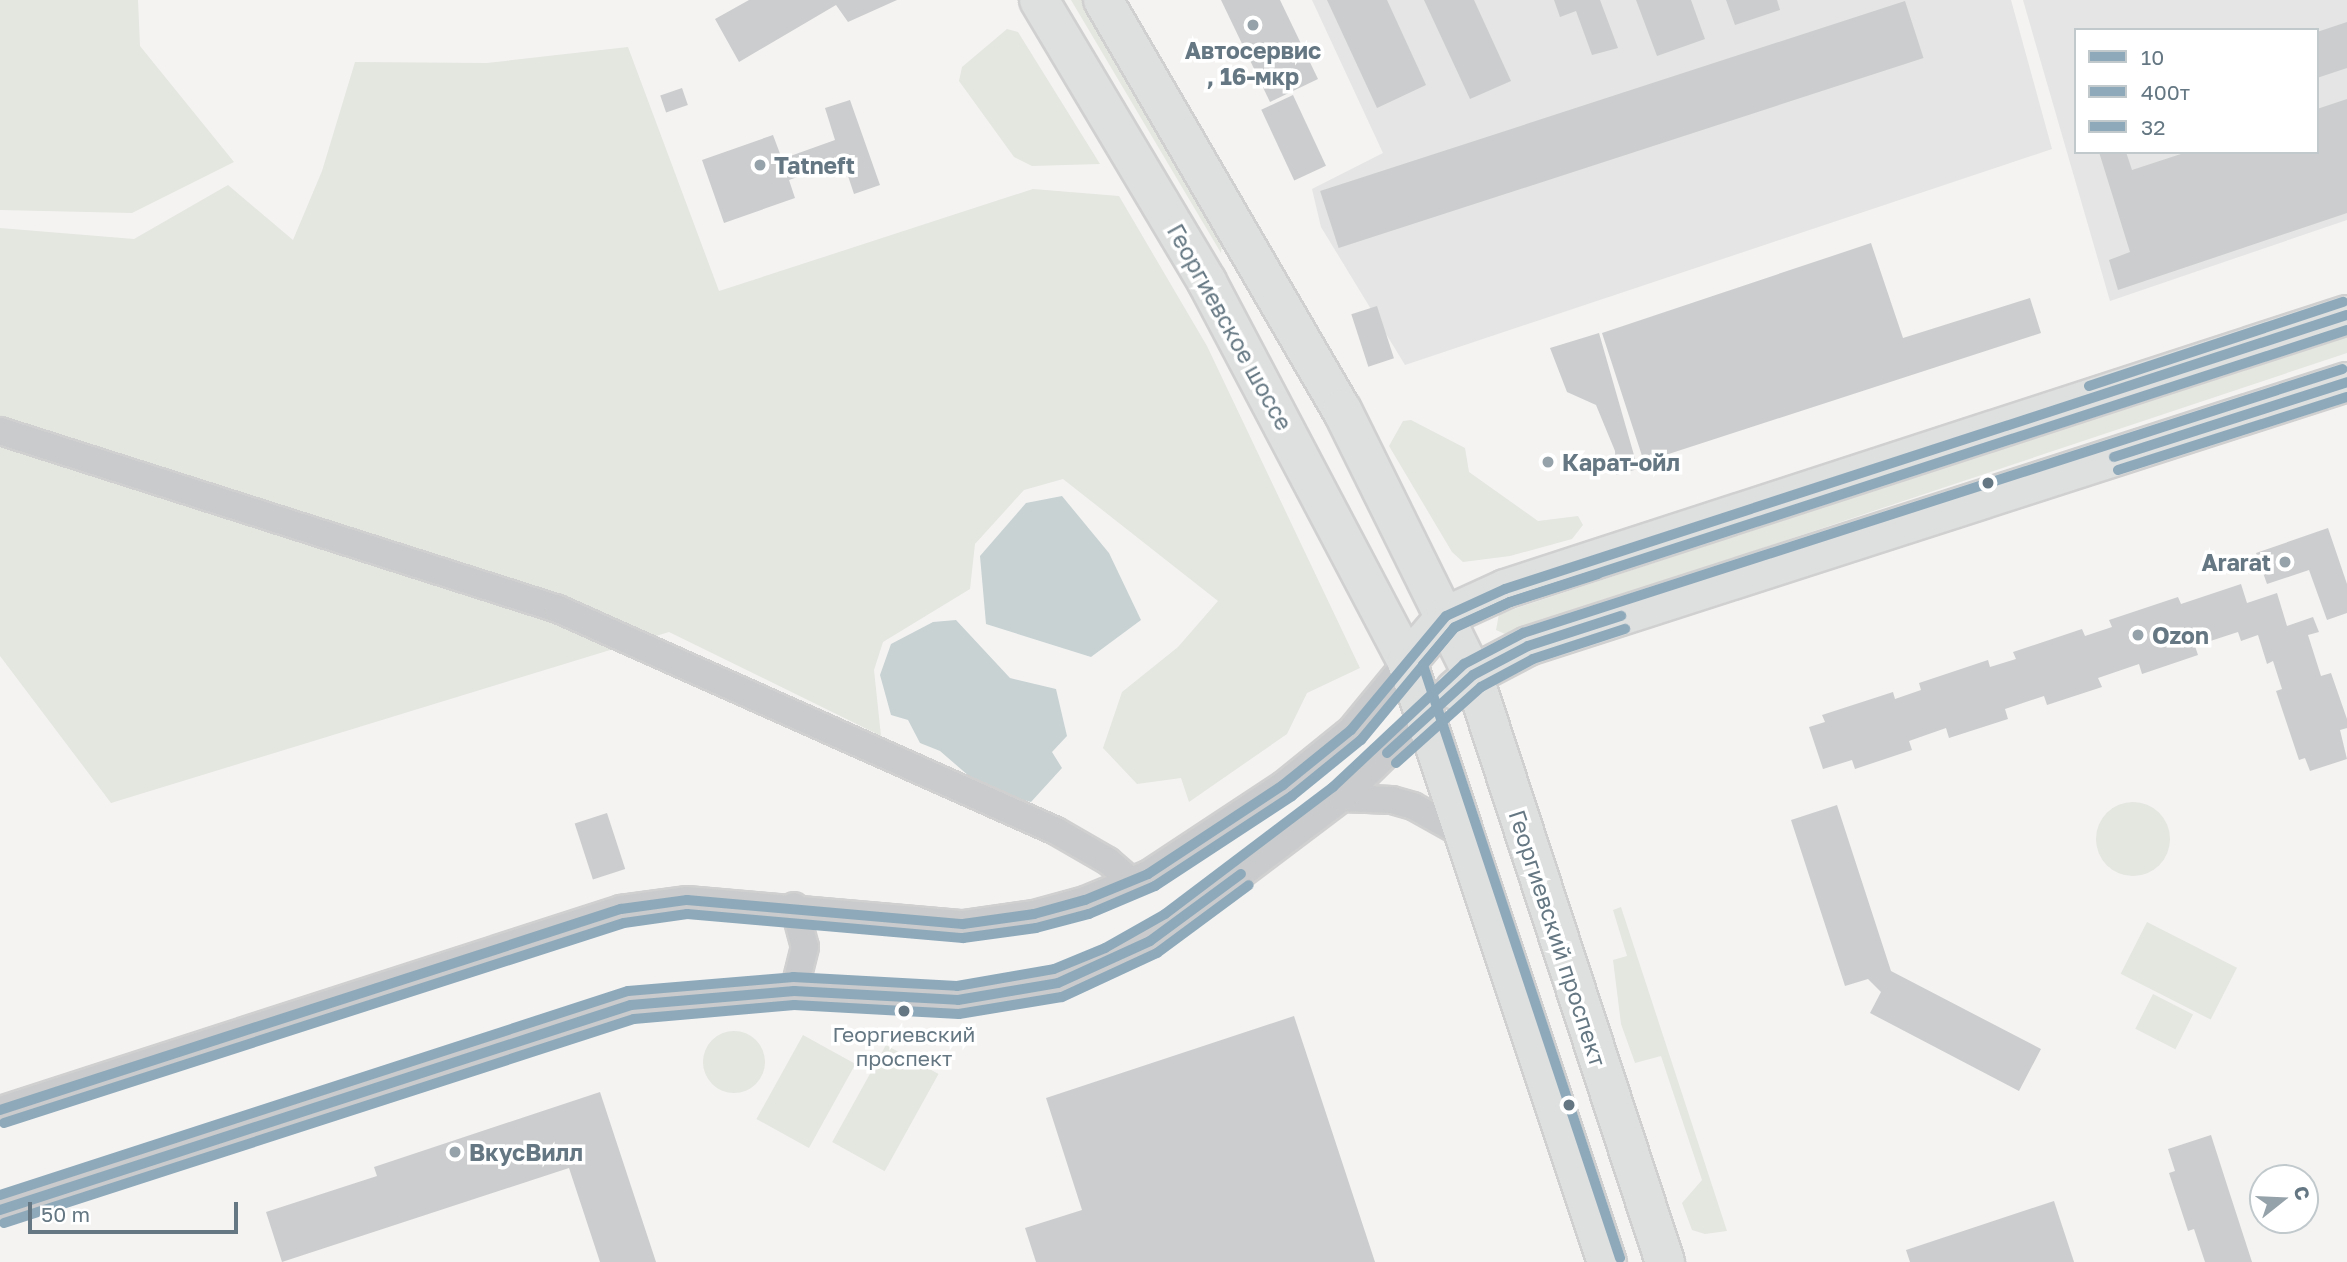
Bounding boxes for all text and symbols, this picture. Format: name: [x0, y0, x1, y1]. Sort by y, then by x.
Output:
marker: Автосервис , 16-мкр: [1245, 17, 1261, 33]
legend: [2074, 28, 2319, 154]
place label: Автосервис , 16-мкр: [1185, 36, 1321, 90]
text: 10: [2141, 44, 2164, 70]
text: 400т: [2141, 79, 2190, 105]
text: 32: [2141, 114, 2165, 140]
place label: Tatneft: [774, 151, 855, 179]
marker: Tatneft: [752, 157, 768, 173]
street label: Георгиевское шоссе: [1162, 219, 1298, 435]
place label: Карат-ойл: [1562, 448, 1680, 476]
marker: Карат-ойл: [1540, 454, 1556, 470]
unlabelled marker: [1981, 476, 1995, 490]
place label: Ararat: [2202, 548, 2271, 576]
marker: Ararat: [2277, 554, 2293, 570]
place label: Ozon: [2152, 621, 2209, 649]
marker: Ozon: [2130, 627, 2146, 643]
street label: Георгиевский проспект: [1503, 806, 1613, 1070]
marker: Георгиевский проспект: [897, 1004, 911, 1018]
place label: Георгиевский проспект: [833, 1021, 975, 1071]
unlabelled marker: [1562, 1098, 1576, 1112]
place label: ВкусВилл: [469, 1138, 583, 1166]
marker: ВкусВилл: [447, 1144, 463, 1160]
north arrow: [2249, 1164, 2319, 1234]
text: С: [2290, 1183, 2316, 1203]
scale bar: [32, 1188, 242, 1232]
text: 50 m: [41, 1201, 90, 1227]

